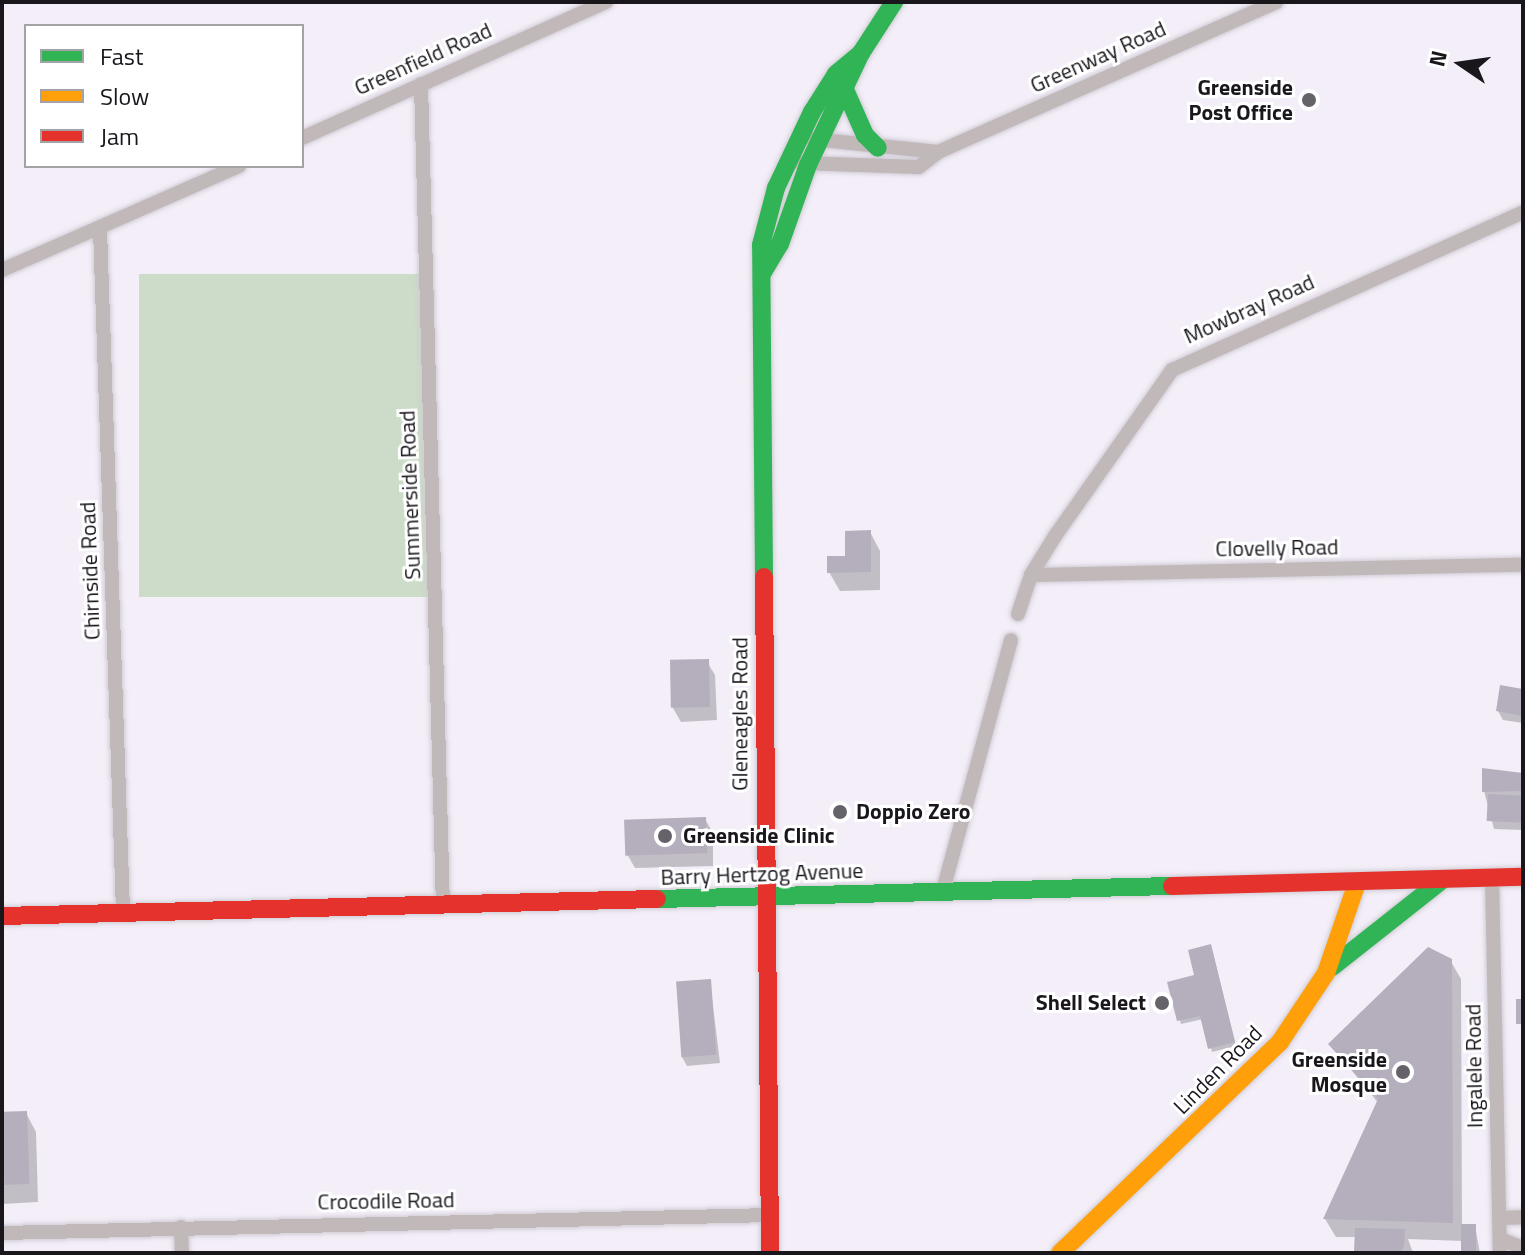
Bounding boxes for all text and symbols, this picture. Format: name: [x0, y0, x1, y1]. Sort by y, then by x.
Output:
street label: Greenway Road: [1026, 15, 1170, 99]
street label: Greenfield Road: [350, 17, 496, 101]
legend: [24, 24, 304, 168]
north arrow: [1421, 24, 1501, 104]
text: Fast: [100, 38, 143, 74]
text: N: [1419, 47, 1456, 70]
place label: Greenside Post Office: [1188, 74, 1293, 126]
text: Slow: [100, 78, 149, 114]
marker: Greenside Post Office: [1300, 91, 1318, 109]
text: Jam: [100, 118, 139, 154]
street label: Mowbray Road: [1180, 269, 1318, 349]
street label: Summerside Road: [394, 410, 426, 580]
street label: Chirnside Road: [74, 501, 106, 641]
street label: Clovelly Road: [1215, 534, 1339, 562]
street label: Gleneagles Road: [727, 637, 753, 791]
place label: Doppio Zero: [856, 799, 971, 825]
marker: Doppio Zero: [831, 803, 849, 821]
place label: Greenside Clinic: [683, 823, 835, 849]
marker: Greenside Clinic: [654, 825, 676, 847]
street label: Barry Hertzog Avenue: [660, 857, 864, 891]
place label: Shell Select: [1036, 990, 1146, 1016]
marker: Shell Select: [1153, 994, 1171, 1012]
street label: Ingalele Road: [1460, 1004, 1488, 1128]
street label: Linden Road: [1168, 1020, 1268, 1120]
place label: Greenside Mosque: [1291, 1046, 1387, 1098]
marker: Greenside Mosque: [1394, 1063, 1412, 1081]
street label: Crocodile Road: [317, 1187, 455, 1215]

